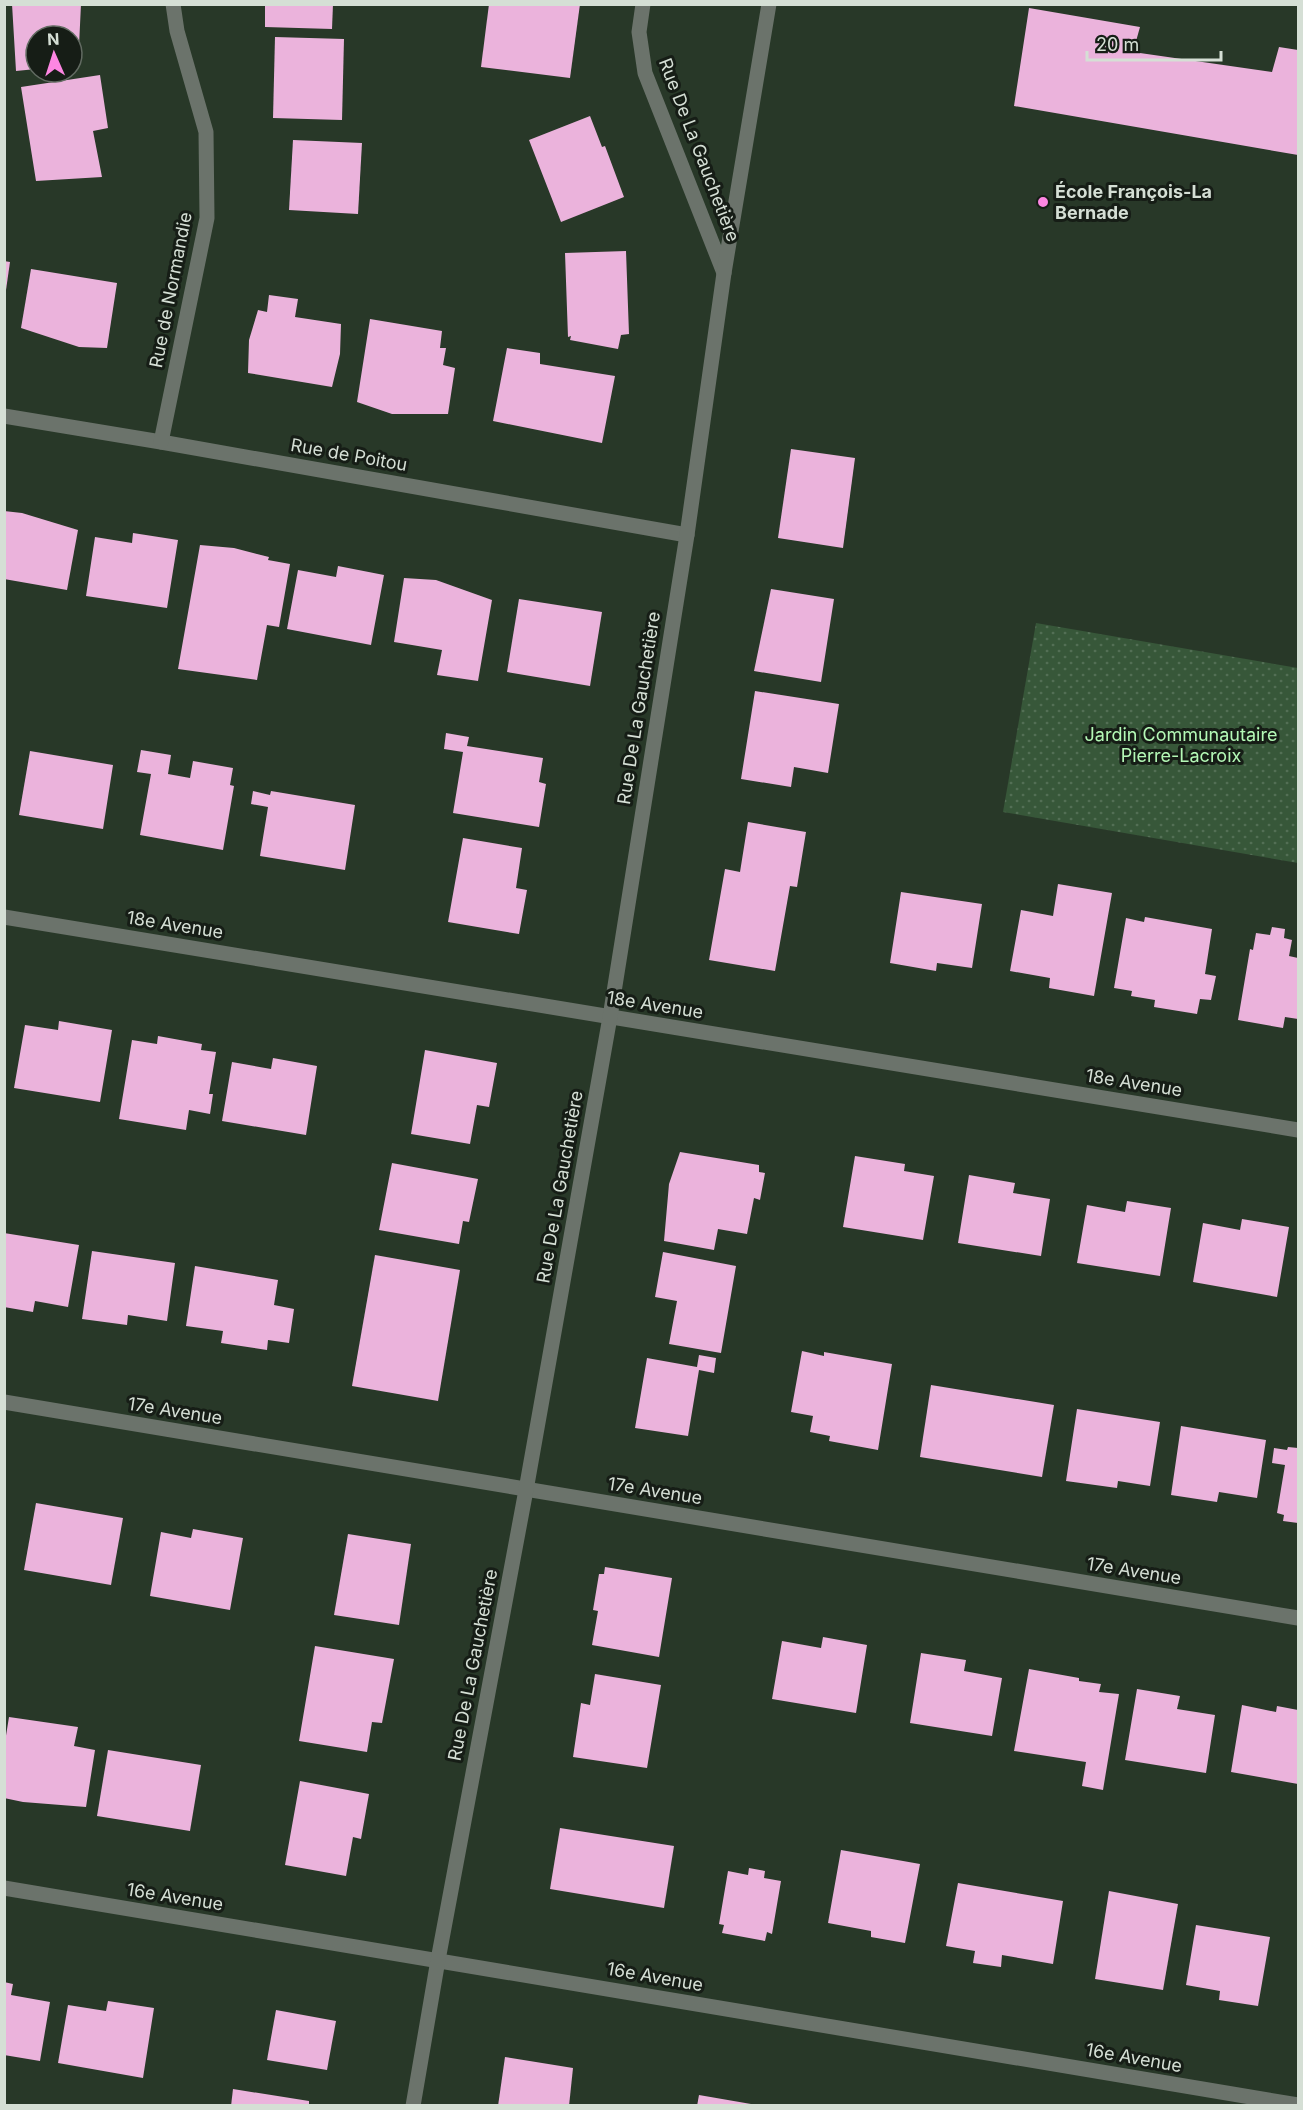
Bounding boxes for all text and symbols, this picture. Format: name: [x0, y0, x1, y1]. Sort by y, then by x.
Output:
north arrow: [24, 24, 84, 84]
scale bar: [1087, 24, 1220, 62]
text: N: [47, 29, 60, 49]
text: 20 m: [1096, 34, 1139, 55]
street label: Rue De La Gauchetière: [655, 55, 744, 245]
place label: École François-La Bernade: [1055, 181, 1212, 223]
marker: École François-La Bernade: [1036, 195, 1050, 209]
street label: Rue de Normandie: [145, 210, 196, 370]
street label: Rue de Poitou: [289, 434, 409, 475]
street label: Rue De La Gauchetière: [613, 610, 664, 806]
park label: Jardin Communautaire Pierre-Lacroix: [1085, 724, 1277, 766]
street label: 18e Avenue: [125, 907, 225, 942]
street label: 18e Avenue: [605, 987, 705, 1022]
street label: 18e Avenue: [1084, 1065, 1184, 1100]
street label: Rue De La Gauchetière: [532, 1089, 587, 1285]
street label: 17e Avenue: [126, 1393, 224, 1428]
street label: 17e Avenue: [606, 1473, 704, 1508]
street label: 17e Avenue: [1085, 1553, 1183, 1588]
street label: Rue De La Gauchetière: [444, 1567, 501, 1763]
street label: 16e Avenue: [125, 1879, 225, 1914]
street label: 16e Avenue: [605, 1958, 705, 1995]
street label: 16e Avenue: [1084, 2039, 1184, 2076]

